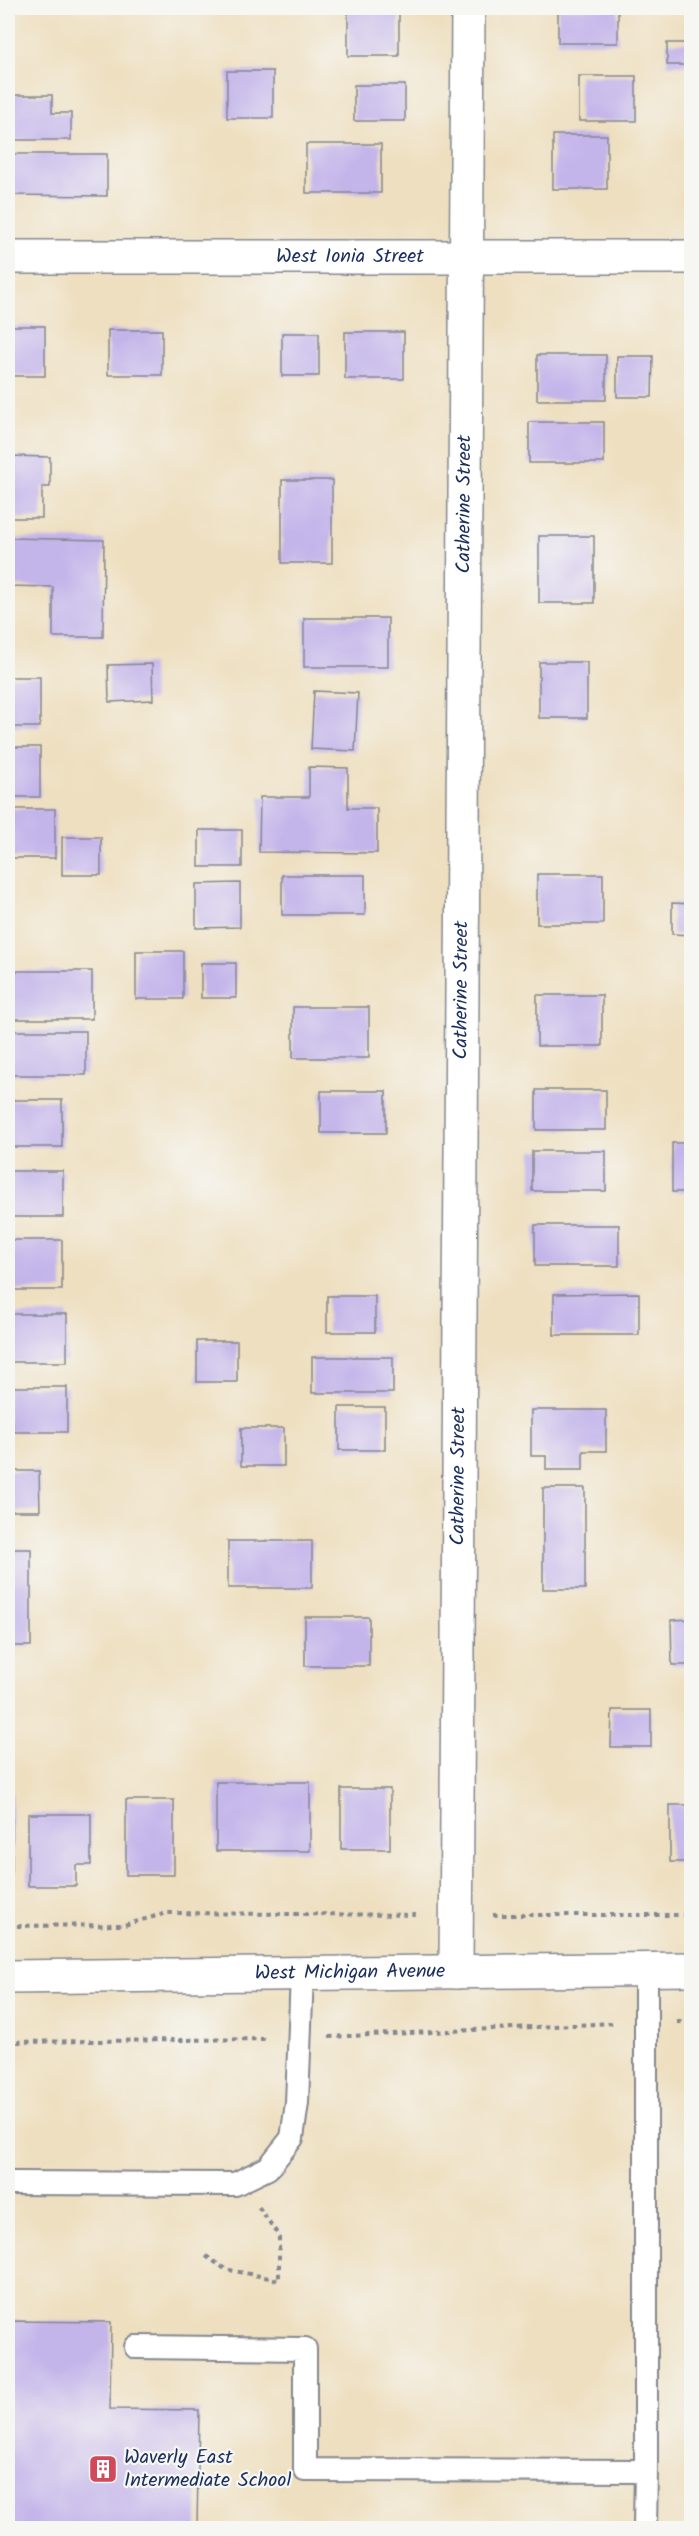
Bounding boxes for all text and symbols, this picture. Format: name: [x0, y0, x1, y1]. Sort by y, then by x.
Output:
street label: West Ionia Street: [276, 241, 424, 273]
street label: Catherine Street: [449, 434, 481, 573]
street label: Catherine Street: [446, 920, 478, 1059]
street label: Catherine Street: [443, 1406, 475, 1545]
street label: West Michigan Avenue: [255, 1956, 445, 1990]
place label: Waverly East Intermediate School: [124, 2442, 291, 2497]
building icon: Waverly East Intermediate School: [87, 2453, 119, 2485]

